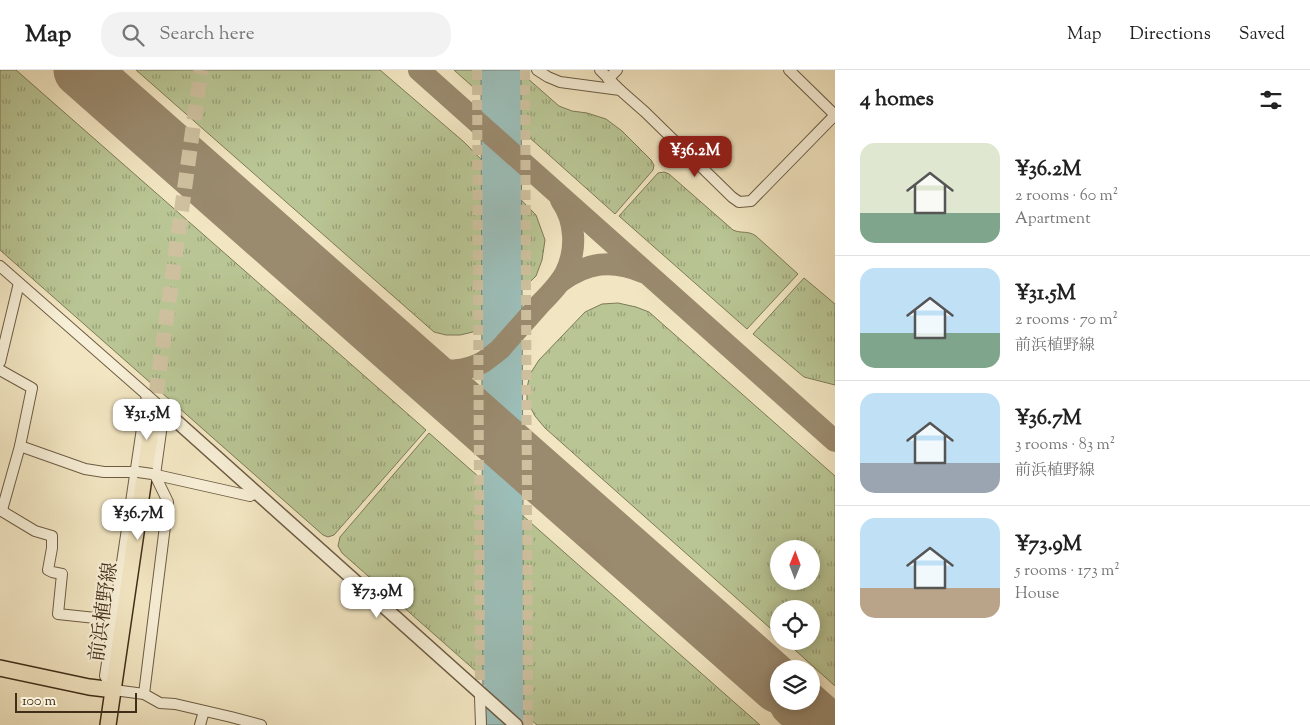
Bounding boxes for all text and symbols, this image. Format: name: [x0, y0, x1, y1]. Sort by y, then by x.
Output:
search box: [101, 12, 451, 57]
text: Map: [25, 18, 71, 52]
icon: search: [119, 21, 147, 49]
text: Search here: [159, 21, 255, 48]
text: Map: [1067, 22, 1102, 48]
text: Directions: [1130, 22, 1211, 48]
text: Saved: [1239, 22, 1285, 48]
text: 4 homes: [860, 85, 934, 115]
icon: filters: [1257, 86, 1285, 114]
pin: ¥36.2M: [654, 136, 736, 178]
text: ¥36.2M: [670, 140, 720, 163]
text: ¥36.2M: [1015, 155, 1081, 185]
icon: home: [900, 163, 960, 223]
text: 2 rooms · 60 m²: [1015, 185, 1118, 208]
text: Apartment: [1015, 208, 1091, 231]
text: ¥31.5M: [1015, 279, 1076, 309]
icon: home: [900, 288, 960, 348]
text: 2 rooms · 70 m²: [1015, 309, 1118, 332]
text: 前浜植野線: [1015, 335, 1095, 358]
pin: ¥31.5M: [106, 398, 188, 441]
text: ¥31.5M: [124, 403, 170, 426]
text: ¥36.7M: [1015, 404, 1082, 434]
icon: home: [900, 413, 960, 473]
text: 3 rooms · 83 m²: [1015, 434, 1115, 457]
text: 前浜植野線: [1015, 460, 1095, 483]
pin: ¥36.7M: [97, 498, 179, 541]
text: ¥36.7M: [113, 503, 163, 526]
text: ¥73.9M: [1015, 530, 1082, 560]
icon: home: [900, 538, 960, 598]
north arrow: [770, 540, 820, 590]
map controls: [770, 540, 820, 710]
street label: 前浜植野線: [84, 560, 126, 664]
text: 5 rooms · 173 m²: [1015, 560, 1120, 583]
pin: ¥73.9M: [336, 576, 418, 619]
text: ¥73.9M: [352, 581, 402, 604]
text: House: [1015, 583, 1059, 606]
button: locate: [770, 600, 820, 650]
button: layers: [770, 660, 820, 710]
scale bar: [15, 690, 138, 713]
text: 100 m: [22, 692, 56, 712]

